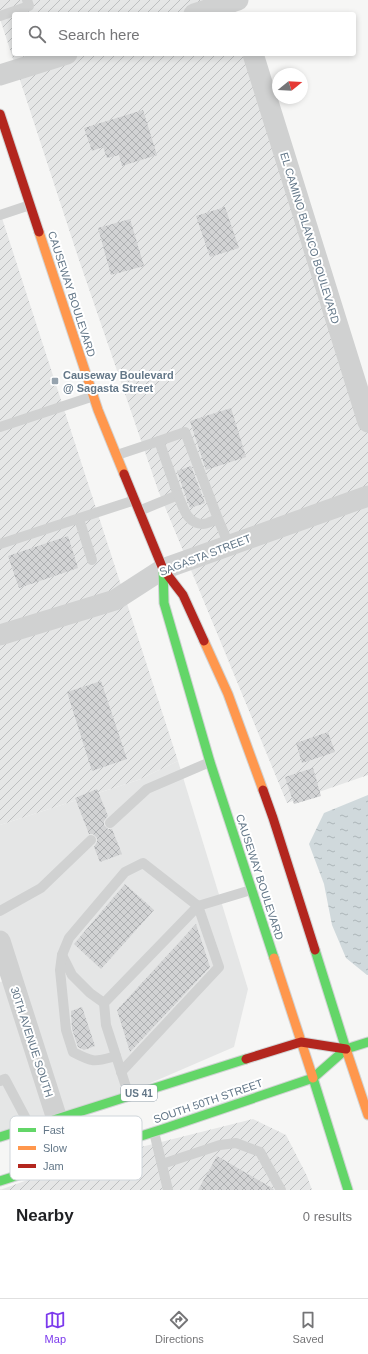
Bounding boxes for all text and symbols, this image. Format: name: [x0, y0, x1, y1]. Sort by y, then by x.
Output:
search box: [12, 12, 356, 56]
icon: search: [26, 23, 48, 45]
text: Search here: [58, 26, 140, 43]
north arrow: [272, 68, 308, 104]
street label: EL CAMINO BLANCO BOULEVARD: [278, 151, 342, 325]
street label: CAUSEWAY BOULEVARD: [46, 230, 98, 358]
place label: Causeway Boulevard @ Sagasta Street: [63, 369, 174, 394]
marker: Causeway Boulevard @ Sagasta Street: [50, 376, 60, 386]
street label: SAGASTA STREET: [158, 532, 253, 578]
street label: CAUSEWAY BOULEVARD: [234, 813, 286, 941]
street label: 30TH AVENUE SOUTH: [8, 985, 56, 1099]
street label: SOUTH 50TH STREET: [152, 1077, 265, 1125]
road number: US 41: [121, 1085, 157, 1101]
legend: [10, 1116, 142, 1180]
text: Fast: [43, 1124, 64, 1136]
text: Slow: [43, 1142, 67, 1154]
text: Jam: [43, 1160, 64, 1172]
text: Nearby: [16, 1206, 74, 1225]
text: 0 results: [303, 1209, 352, 1224]
tab: Map: [44, 1309, 66, 1345]
tab: Directions: [155, 1309, 204, 1345]
tab: Saved: [292, 1309, 324, 1345]

